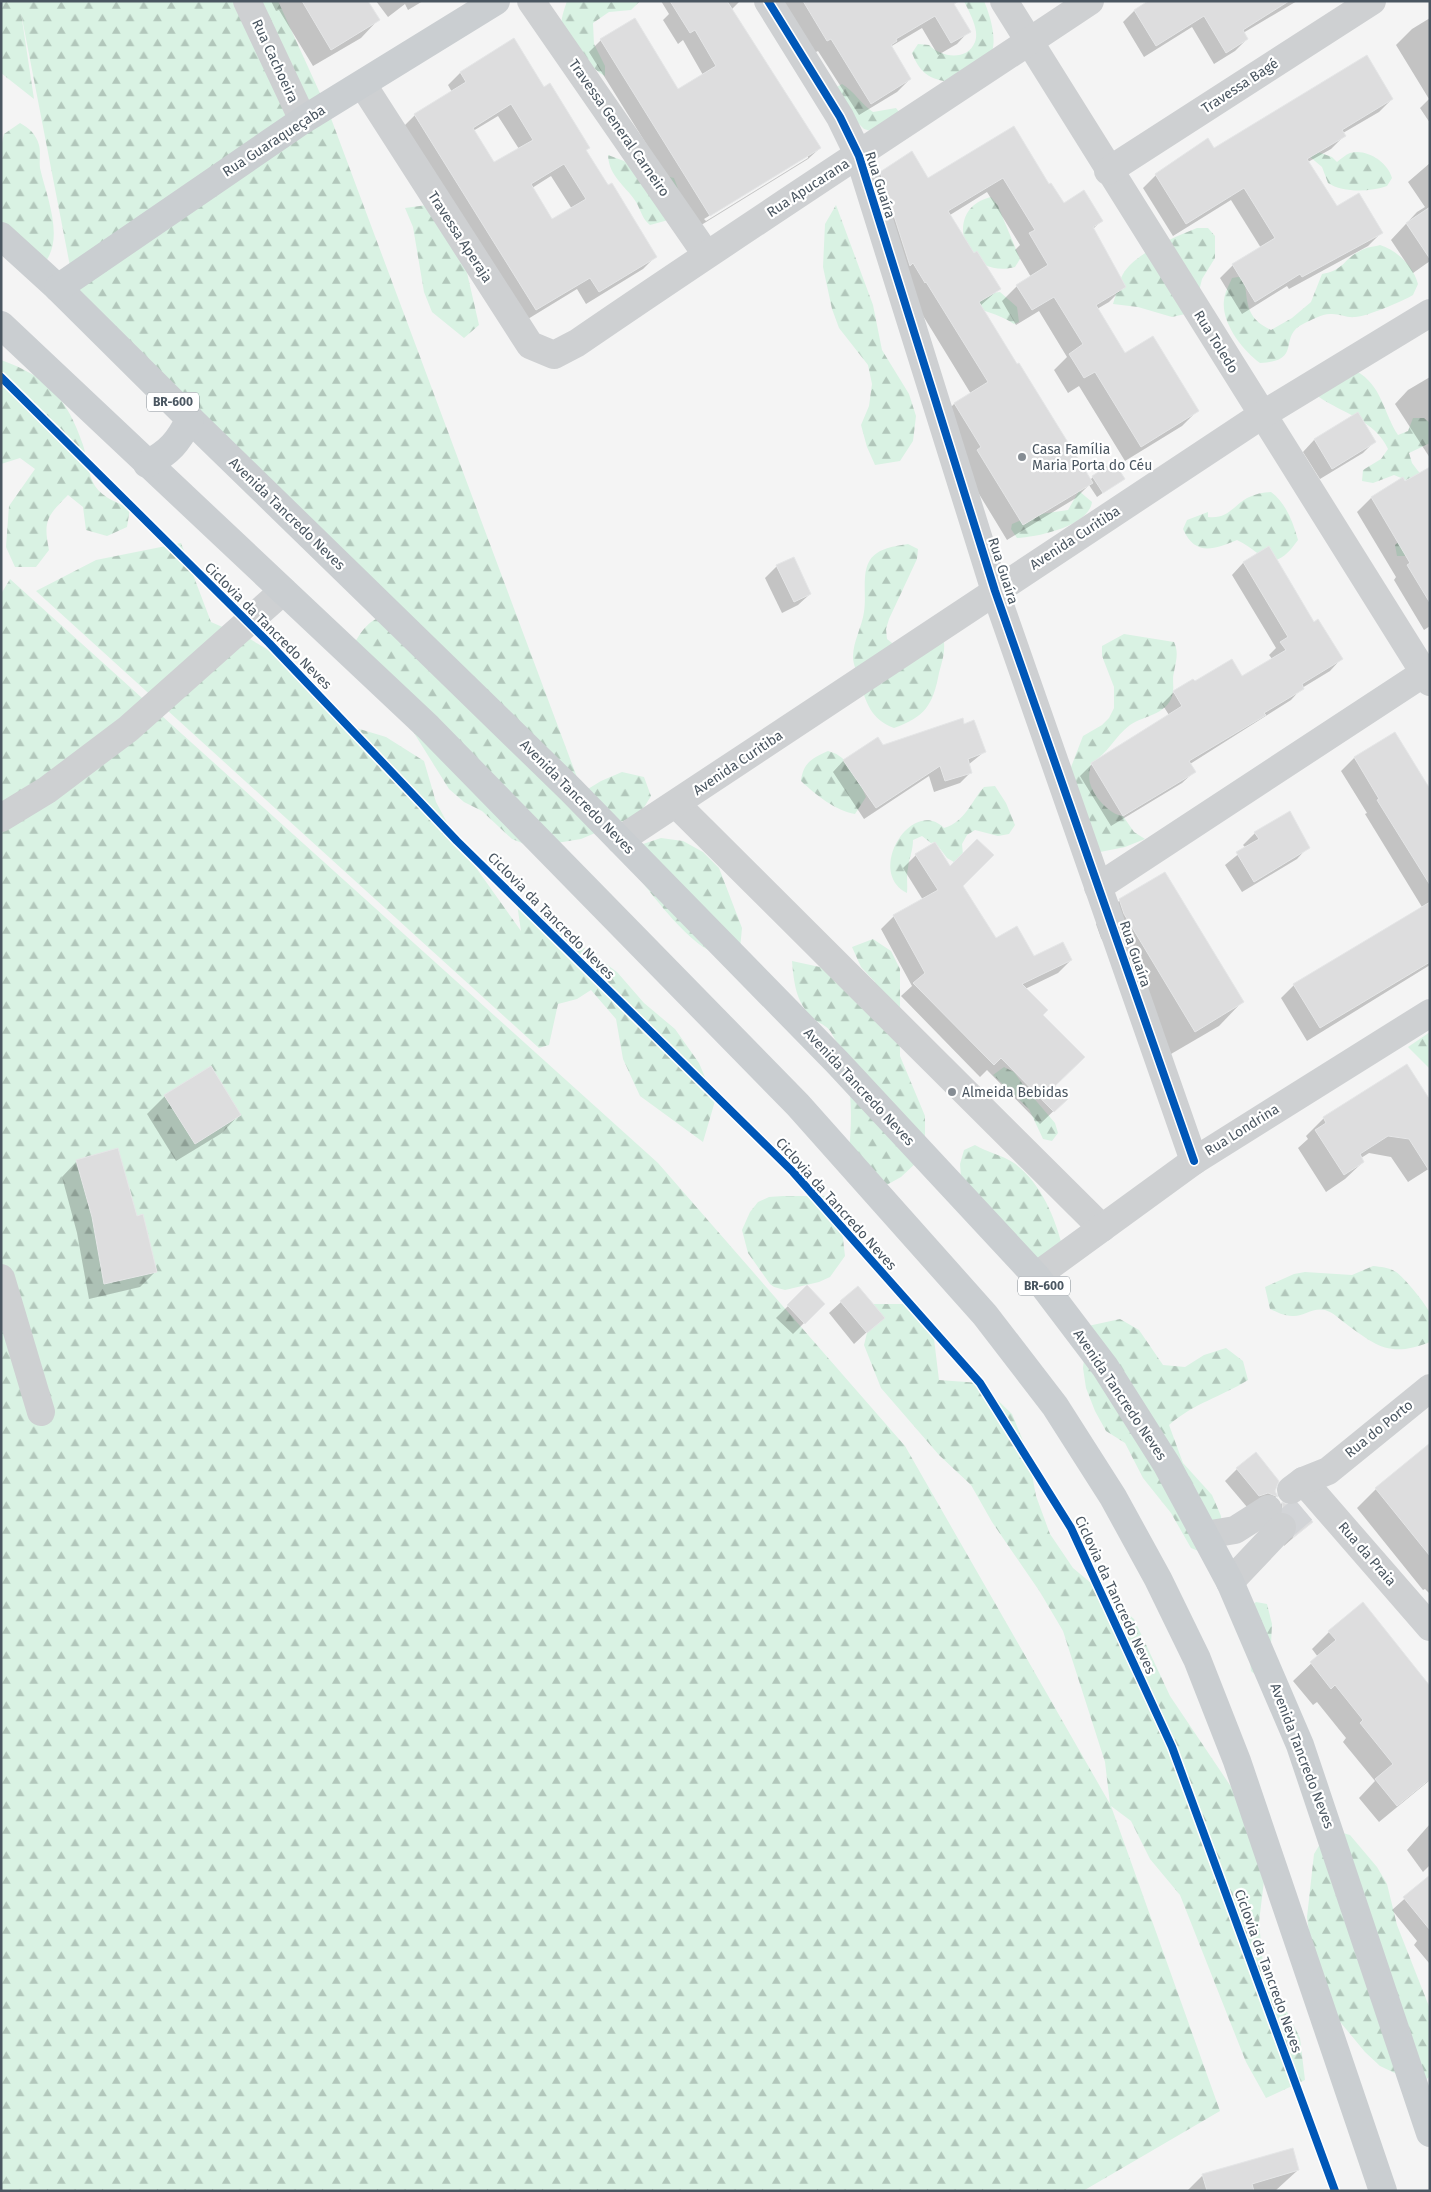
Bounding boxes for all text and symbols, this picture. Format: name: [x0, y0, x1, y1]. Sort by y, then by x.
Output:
street label: Rua Cachoeira: [248, 16, 302, 106]
street label: Travessa Bagé: [1198, 55, 1282, 117]
street label: Travessa General Carneiro: [565, 56, 673, 200]
street label: Rua Guaraqueçaba: [219, 101, 329, 181]
street label: Rua Guaíra: [861, 150, 899, 220]
street label: Rua Apucarana: [764, 155, 852, 221]
street label: Travessa Aperaja: [424, 188, 496, 286]
street label: Rua Toledo: [1190, 307, 1242, 377]
road number: BR-600: [147, 392, 199, 412]
place label: Casa Família Maria Porta do Céu: [1032, 441, 1152, 474]
marker: Casa Família Maria Porta do Céu: [1016, 451, 1028, 463]
street label: Avenida Tancredo Neves: [226, 454, 349, 574]
street label: Avenida Curitiba: [1027, 502, 1123, 574]
street label: Rua Guaíra: [984, 536, 1022, 606]
street label: Ciclovia da Tancredo Neves: [201, 559, 335, 693]
street label: Avenida Curitiba: [690, 727, 786, 799]
street label: Avenida Tancredo Neves: [516, 736, 638, 858]
street label: Ciclovia da Tancredo Neves: [484, 849, 618, 983]
street label: Rua Guaíra: [1116, 919, 1154, 989]
street label: Avenida Tancredo Neves: [800, 1025, 918, 1150]
place label: Almeida Bebidas: [962, 1084, 1069, 1101]
marker: Almeida Bebidas: [946, 1086, 958, 1098]
street label: Rua Londrina: [1202, 1100, 1282, 1160]
street label: Ciclovia da Tancredo Neves: [772, 1134, 900, 1274]
road number: BR-600: [1018, 1276, 1070, 1295]
street label: Avenida Tancredo Neves: [1070, 1326, 1170, 1464]
street label: Rua do Porto: [1342, 1396, 1416, 1462]
street label: Ciclovia da Tancredo Neves: [1071, 1513, 1159, 1677]
street label: Rua da Praia: [1334, 1518, 1400, 1590]
street label: Avenida Tancredo Neves: [1266, 1681, 1338, 1832]
street label: Ciclovia da Tancredo Neves: [1231, 1887, 1306, 2055]

